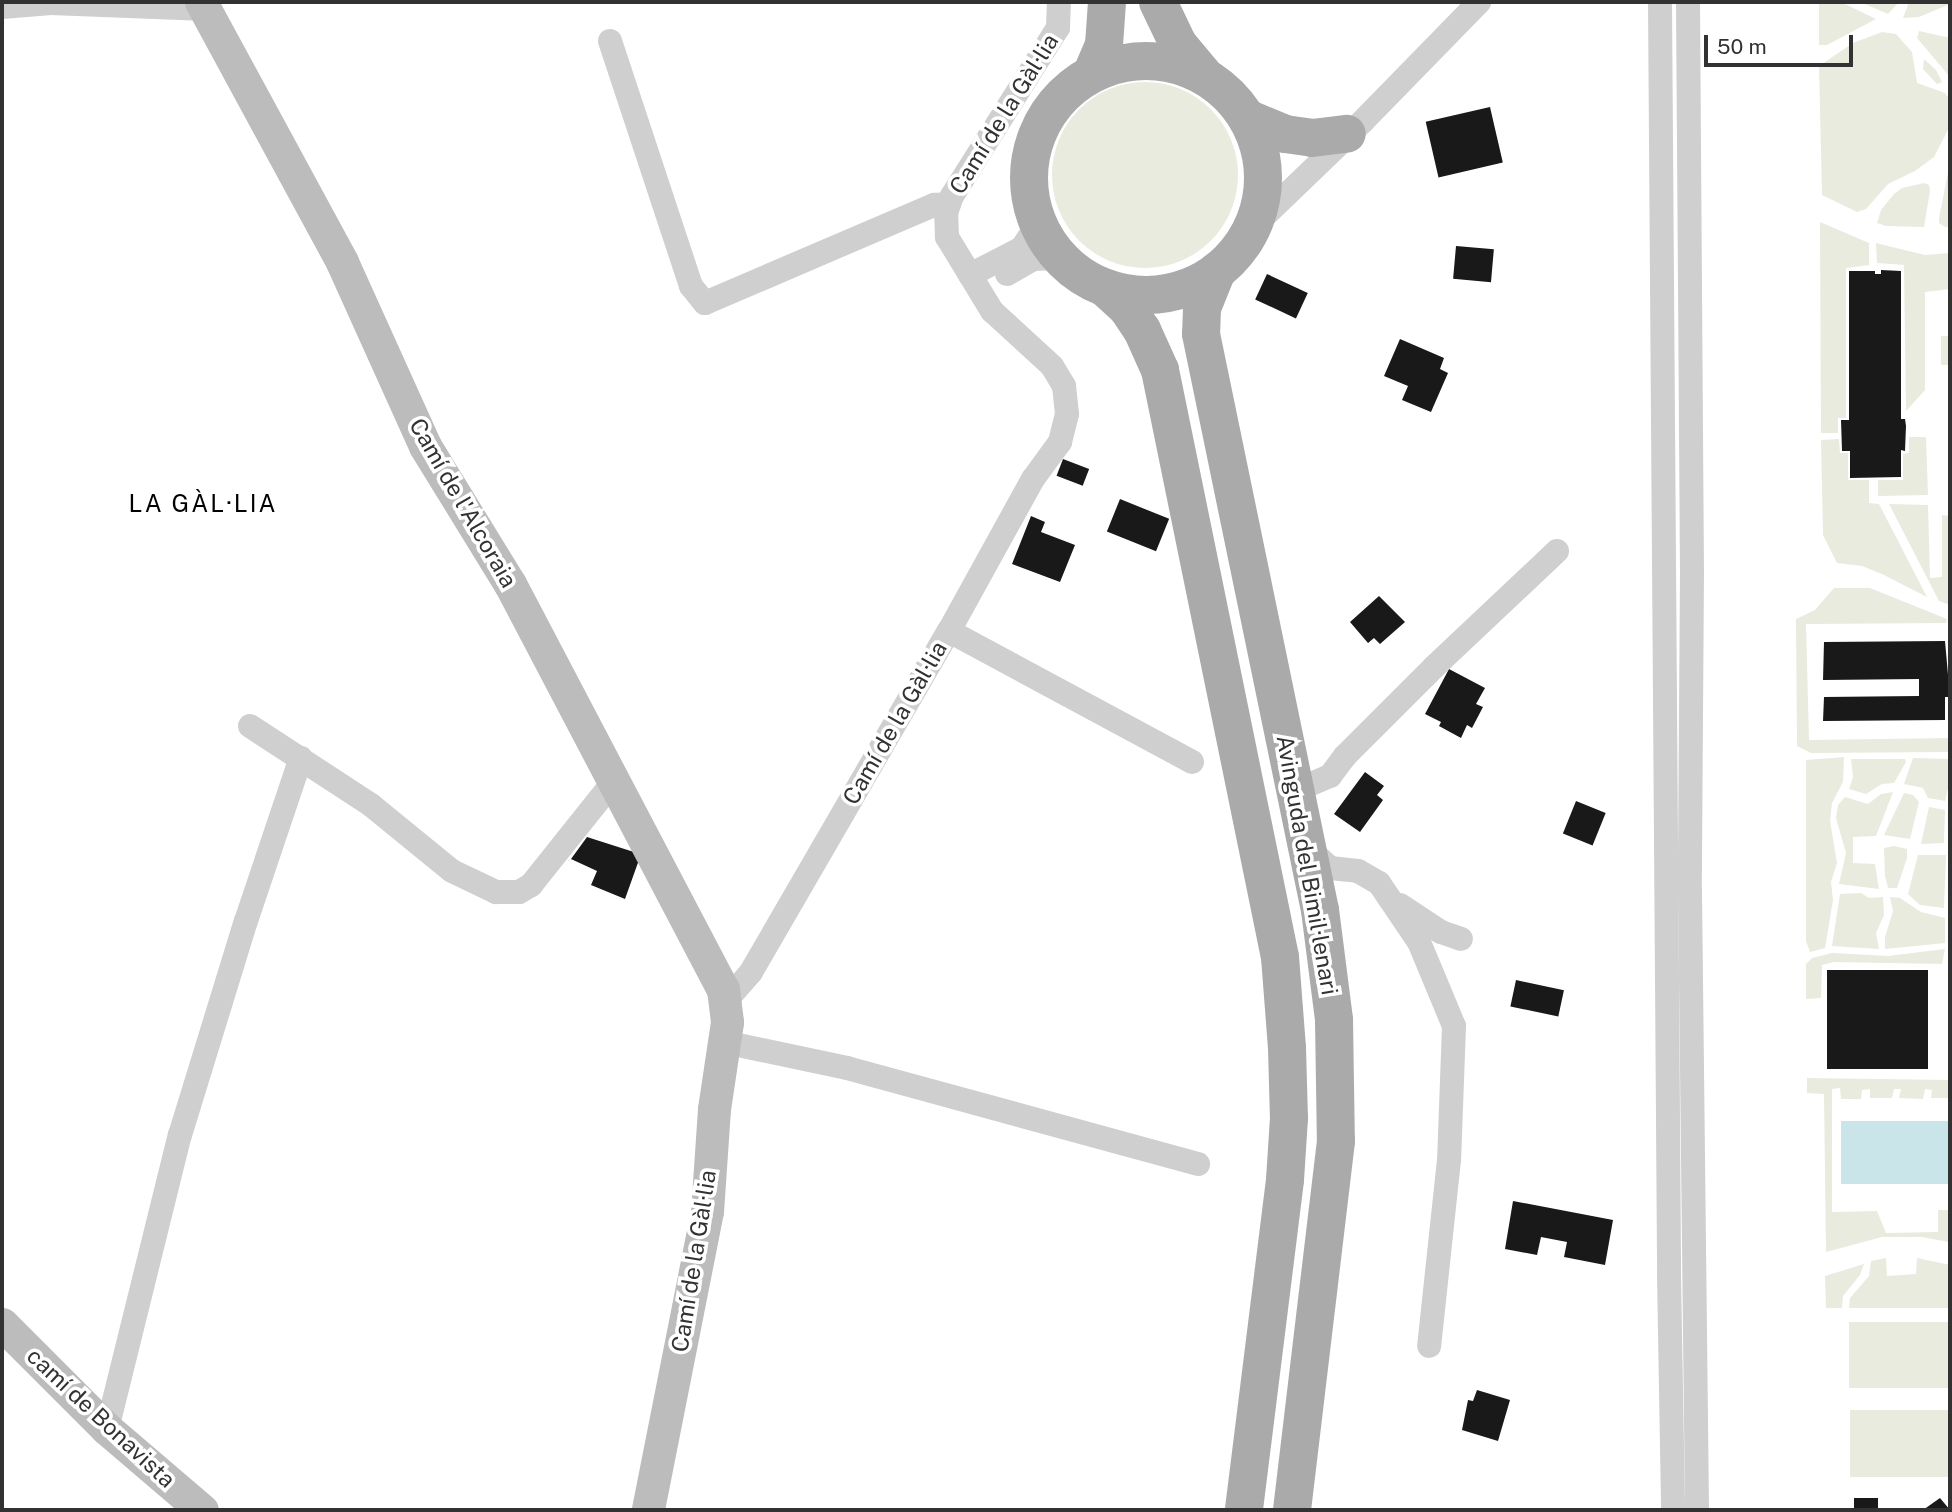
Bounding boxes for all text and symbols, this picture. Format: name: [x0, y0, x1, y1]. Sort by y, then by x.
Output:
scale bar: [1707, 21, 1856, 65]
street label: Camí de la Gàl·lia: [944, 29, 1064, 199]
text: 50 m: [1717, 34, 1767, 59]
street label: Camí de l'Alcoraia: [403, 413, 523, 593]
district label: LA GÀL·LIA: [130, 490, 276, 518]
street label: Camí de la Gàl·lia: [837, 636, 953, 810]
street label: Avinguda del Bimil·lenari: [1271, 733, 1343, 997]
street label: Camí de la Gàl·lia: [666, 1168, 722, 1354]
street label: camí de Bonavista: [21, 1342, 181, 1494]

